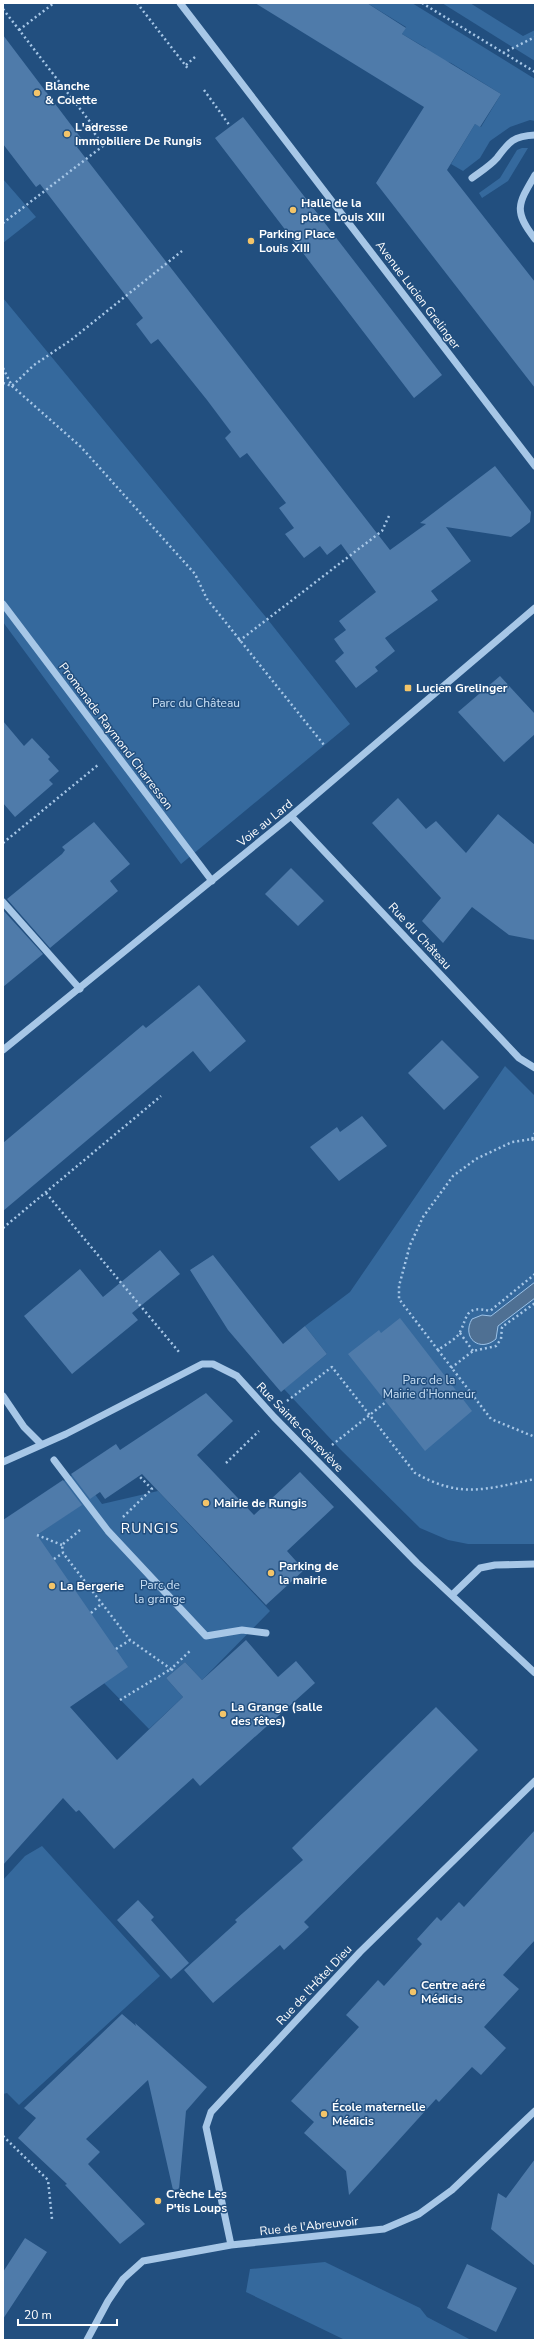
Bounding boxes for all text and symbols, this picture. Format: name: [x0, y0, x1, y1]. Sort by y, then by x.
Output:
place label: Blanche & Colette: [45, 78, 98, 108]
marker: Blanche & Colette: [32, 88, 42, 98]
place label: L'adresse Immobiliere De Rungis: [75, 119, 202, 149]
marker: L'adresse Immobiliere De Rungis: [62, 129, 72, 139]
place label: Halle de la place Louis XIII: [301, 195, 385, 225]
marker: Halle de la place Louis XIII: [288, 205, 298, 215]
place label: Parking Place Louis XIII: [259, 226, 336, 256]
marker: Parking Place Louis XIII: [246, 236, 256, 246]
street label: Avenue Lucien Grelinger: [372, 238, 464, 353]
street label: Promenade Raymond Charresson: [55, 659, 177, 813]
place label: Lucien Grelinger: [416, 680, 508, 696]
marker: Lucien Grelinger: [403, 683, 413, 693]
park label: Parc du Château: [152, 695, 240, 711]
street label: Voie au Lard: [233, 796, 296, 851]
street label: Rue du Château: [385, 899, 455, 973]
park label: Parc de la Mairie d’Honneur: [383, 1372, 476, 1402]
street label: Rue Sainte-Geneviève: [253, 1379, 347, 1475]
place label: Mairie de Rungis: [214, 1495, 307, 1511]
marker: Mairie de Rungis: [201, 1498, 211, 1508]
district label: RUNGIS: [121, 1519, 179, 1538]
place label: Parking de la mairie: [279, 1558, 339, 1588]
marker: Parking de la mairie: [266, 1568, 276, 1578]
park label: Parc de la grange: [135, 1577, 185, 1607]
place label: La Bergerie: [60, 1578, 124, 1594]
marker: La Bergerie: [47, 1581, 57, 1591]
place label: La Grange (salle des fêtes): [231, 1699, 323, 1729]
marker: La Grange (salle des fêtes): [218, 1709, 228, 1719]
street label: Rue de l'Hôtel Dieu: [273, 1941, 355, 2029]
place label: Centre aéré Médicis: [421, 1977, 486, 2007]
marker: Centre aéré Médicis: [408, 1987, 418, 1997]
place label: École maternelle Médicis: [332, 2099, 426, 2129]
marker: École maternelle Médicis: [319, 2109, 329, 2119]
place label: Crèche Les P'tis Loups: [166, 2186, 227, 2216]
marker: Crèche Les P'tis Loups: [153, 2196, 163, 2206]
street label: Rue de l'Abreuvoir: [259, 2213, 360, 2239]
scale bar: [18, 2301, 117, 2327]
text: 20 m: [24, 2307, 52, 2323]

